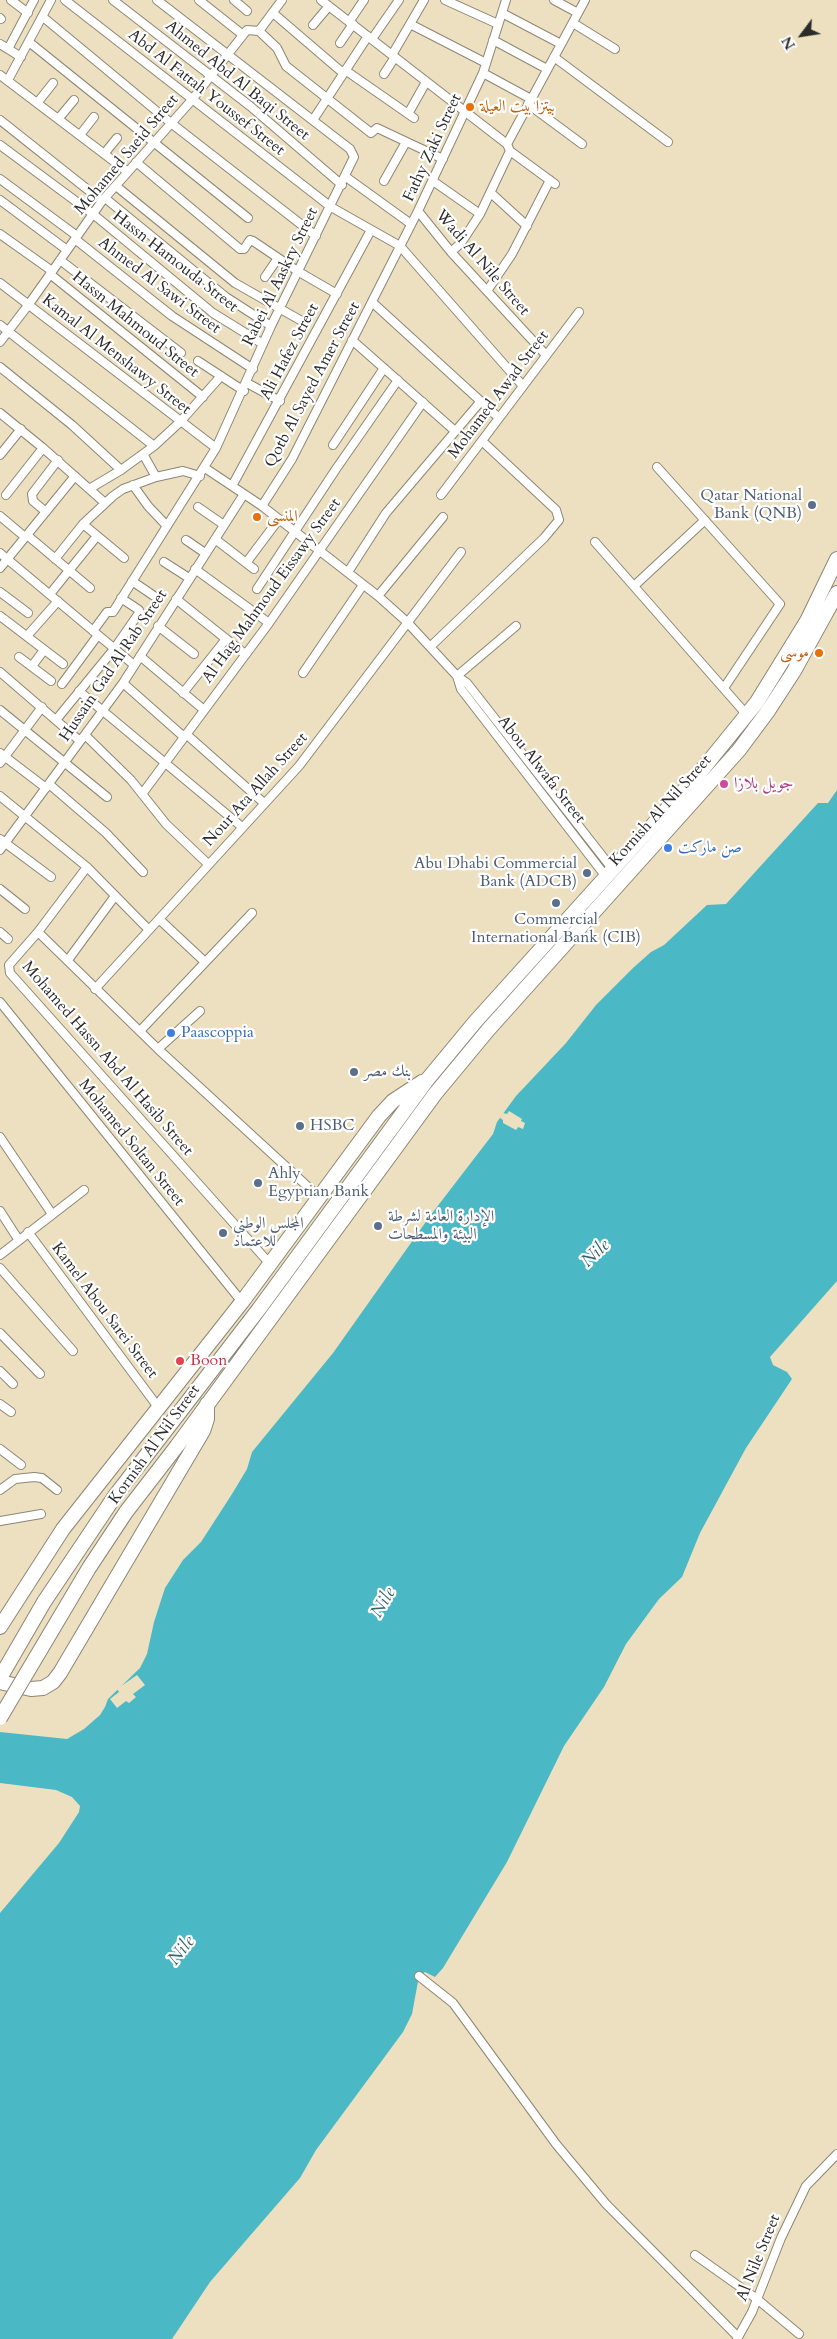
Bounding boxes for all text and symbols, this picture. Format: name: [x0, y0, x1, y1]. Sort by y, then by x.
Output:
north arrow: [777, 10, 827, 60]
street label: Ahmed Abd Al Baqi Street: [161, 17, 313, 145]
street label: Abd Al Fattah Youssef Street: [124, 26, 288, 160]
text: N: [777, 33, 800, 53]
street label: Mohamed Saeid Street: [71, 91, 183, 219]
street label: Fathy Zaki Street: [400, 91, 466, 205]
place label: بيتزا بيت العيلة: [480, 97, 555, 117]
marker: بيتزا بيت العيلة: [464, 101, 476, 113]
street label: Rabei Al Aaskry Street: [239, 205, 323, 349]
street label: Wadi Al Nile Street: [431, 206, 533, 320]
street label: Hassn Hamouda Street: [108, 207, 242, 317]
street label: Ahmed Al Sawi Street: [94, 234, 224, 338]
street label: Hassn Mahmoud Street: [68, 268, 202, 382]
street label: Kamal Al Menshawy Street: [38, 291, 194, 419]
street label: Qotb Al Sayed Amer Street: [261, 299, 365, 471]
street label: Ali Hafez Street: [256, 300, 324, 404]
street label: Mohamed Awad Street: [445, 327, 553, 463]
place label: Qatar National Bank (QNB): [700, 486, 802, 524]
street label: Al Hag Mahmoud Eissawy Street: [198, 495, 346, 687]
marker: Qatar National Bank (QNB): [806, 499, 818, 511]
place label: المنسى: [267, 507, 298, 527]
marker: المنسى: [251, 511, 263, 523]
street label: Hussain Gad Al Rab Street: [56, 586, 172, 746]
place label: موسى: [780, 643, 809, 663]
marker: موسى: [813, 647, 825, 659]
street label: Abou Alwafa Street: [493, 712, 589, 828]
street label: Nour Ata Allah Street: [200, 729, 312, 851]
street label: Kornish Al Nil Street: [606, 751, 716, 871]
place label: جويل بلازا: [734, 774, 794, 794]
marker: جويل بلازا: [718, 778, 730, 790]
place label: صن ماركت: [678, 838, 742, 858]
marker: صن ماركت: [662, 842, 674, 854]
place label: Abu Dhabi Commercial Bank (ADCB): [414, 854, 577, 892]
marker: Abu Dhabi Commercial Bank (ADCB): [581, 867, 593, 879]
marker: Commercial International Bank (CIB): [550, 897, 562, 909]
place label: Commercial International Bank (CIB): [471, 910, 641, 948]
street label: Mohamed Hassn Abd Al Hasib Street: [17, 958, 197, 1160]
place label: Paascoppia: [181, 1023, 254, 1043]
marker: Paascoppia: [165, 1027, 177, 1039]
place label: بنك مصر: [364, 1062, 411, 1082]
marker: بنك مصر: [348, 1066, 360, 1078]
street label: Mohamed Soltan Street: [74, 1076, 188, 1210]
place label: HSBC: [310, 1116, 354, 1136]
marker: HSBC: [294, 1120, 306, 1132]
place label: Ahly Egyptian Bank: [268, 1164, 369, 1202]
marker: Ahly Egyptian Bank: [252, 1177, 264, 1189]
place label: الإدارة العامة لشرطة البيئة والمسطحات: [388, 1207, 494, 1245]
place label: المجلس الوطني للاعتماد: [233, 1214, 304, 1252]
marker: الإدارة العامة لشرطة البيئة والمسطحات: [372, 1220, 384, 1232]
marker: المجلس الوطني للاعتماد: [217, 1227, 229, 1239]
water label: Nile: [577, 1235, 615, 1273]
street label: Kamel Abou Sarei Street: [47, 1239, 161, 1383]
place label: Boon: [190, 1351, 227, 1371]
marker: Boon: [174, 1355, 186, 1367]
street label: Kornish Al Nil Street: [105, 1381, 205, 1509]
water label: Nile: [367, 1584, 401, 1622]
water label: Nile: [164, 1932, 200, 1970]
street label: Al Nile Street: [733, 2212, 785, 2304]

